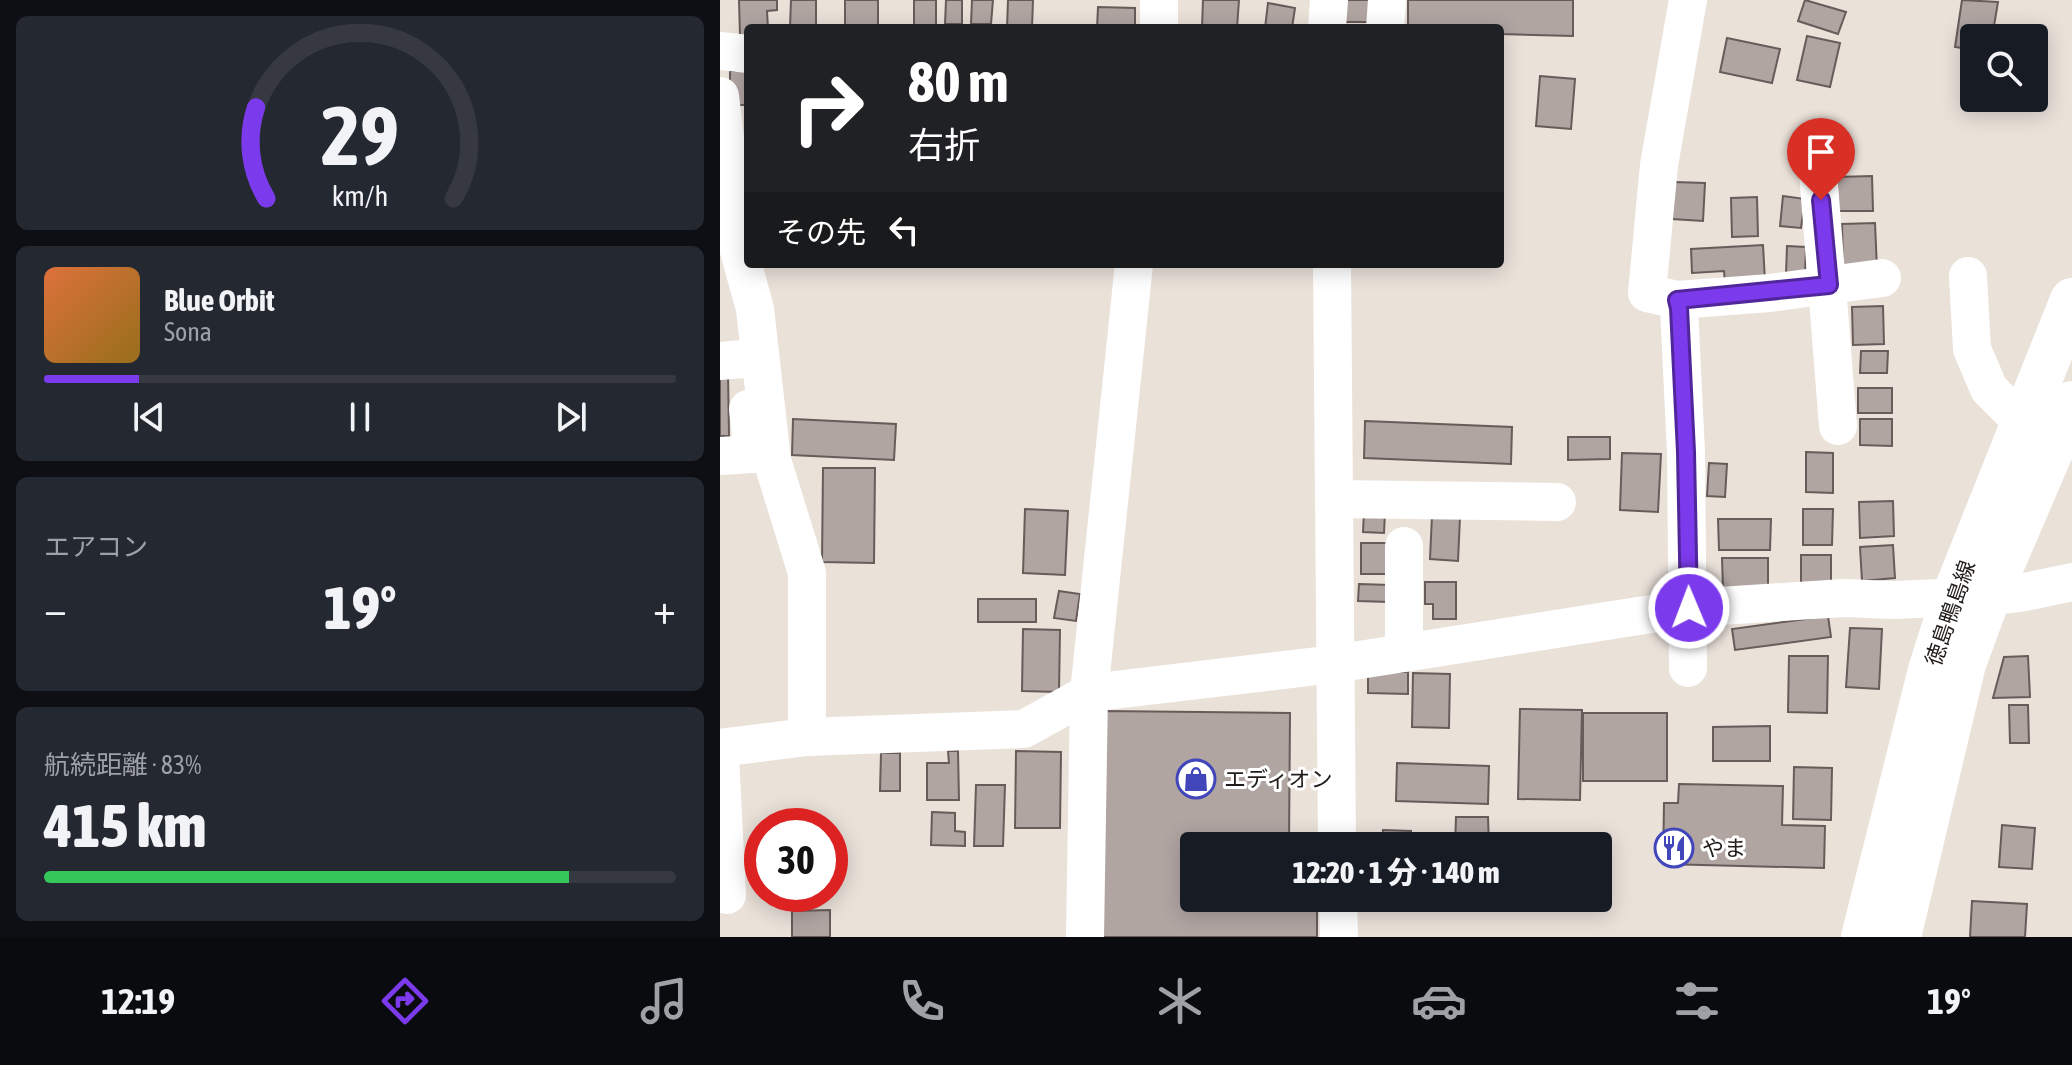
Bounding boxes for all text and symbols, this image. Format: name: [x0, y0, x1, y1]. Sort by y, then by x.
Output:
map controls: [1960, 24, 2048, 112]
button: search: [1960, 24, 2048, 112]
text: 80 m: [908, 50, 1009, 114]
icon: right: [776, 56, 880, 160]
text: 29: [321, 87, 399, 183]
pin: [1787, 118, 1855, 200]
text: 右折: [908, 124, 980, 166]
icon: arrive: [1799, 130, 1843, 174]
text: km/h: [332, 179, 388, 212]
icon: left: [882, 208, 926, 252]
text: その先: [776, 215, 866, 249]
text: Blue Orbit: [164, 283, 275, 317]
text: Sona: [164, 317, 212, 347]
icon: previous: [127, 395, 171, 439]
icon: pause: [338, 395, 382, 439]
icon: next: [549, 395, 593, 439]
text: エアコン: [44, 532, 148, 562]
street label: 徳島鴨島線: [1920, 557, 1980, 669]
position arrow: [1647, 566, 1731, 650]
text: 19°: [324, 573, 396, 642]
text: −: [44, 583, 67, 633]
text: +: [653, 583, 676, 633]
text: 航続距離 · 83%: [44, 750, 201, 780]
shop icon: エディオン: [1175, 758, 1217, 800]
place label: エディオン: [1224, 766, 1332, 792]
text: 415 km: [44, 791, 206, 860]
speed limit sign: 30: [744, 808, 848, 912]
restaurant icon: やま: [1653, 827, 1695, 869]
place label: やま: [1702, 835, 1746, 861]
text: 12:20 · 1 分 · 140 m: [1292, 855, 1500, 889]
icon: directions: [377, 973, 433, 1029]
icon: music: [636, 973, 692, 1029]
icon: phone: [894, 973, 950, 1029]
icon: climate: [1152, 973, 1208, 1029]
icon: car: [1411, 973, 1467, 1029]
icon: filters: [1669, 973, 1725, 1029]
text: 12:19: [101, 980, 175, 1022]
text: 19°: [1927, 980, 1971, 1022]

